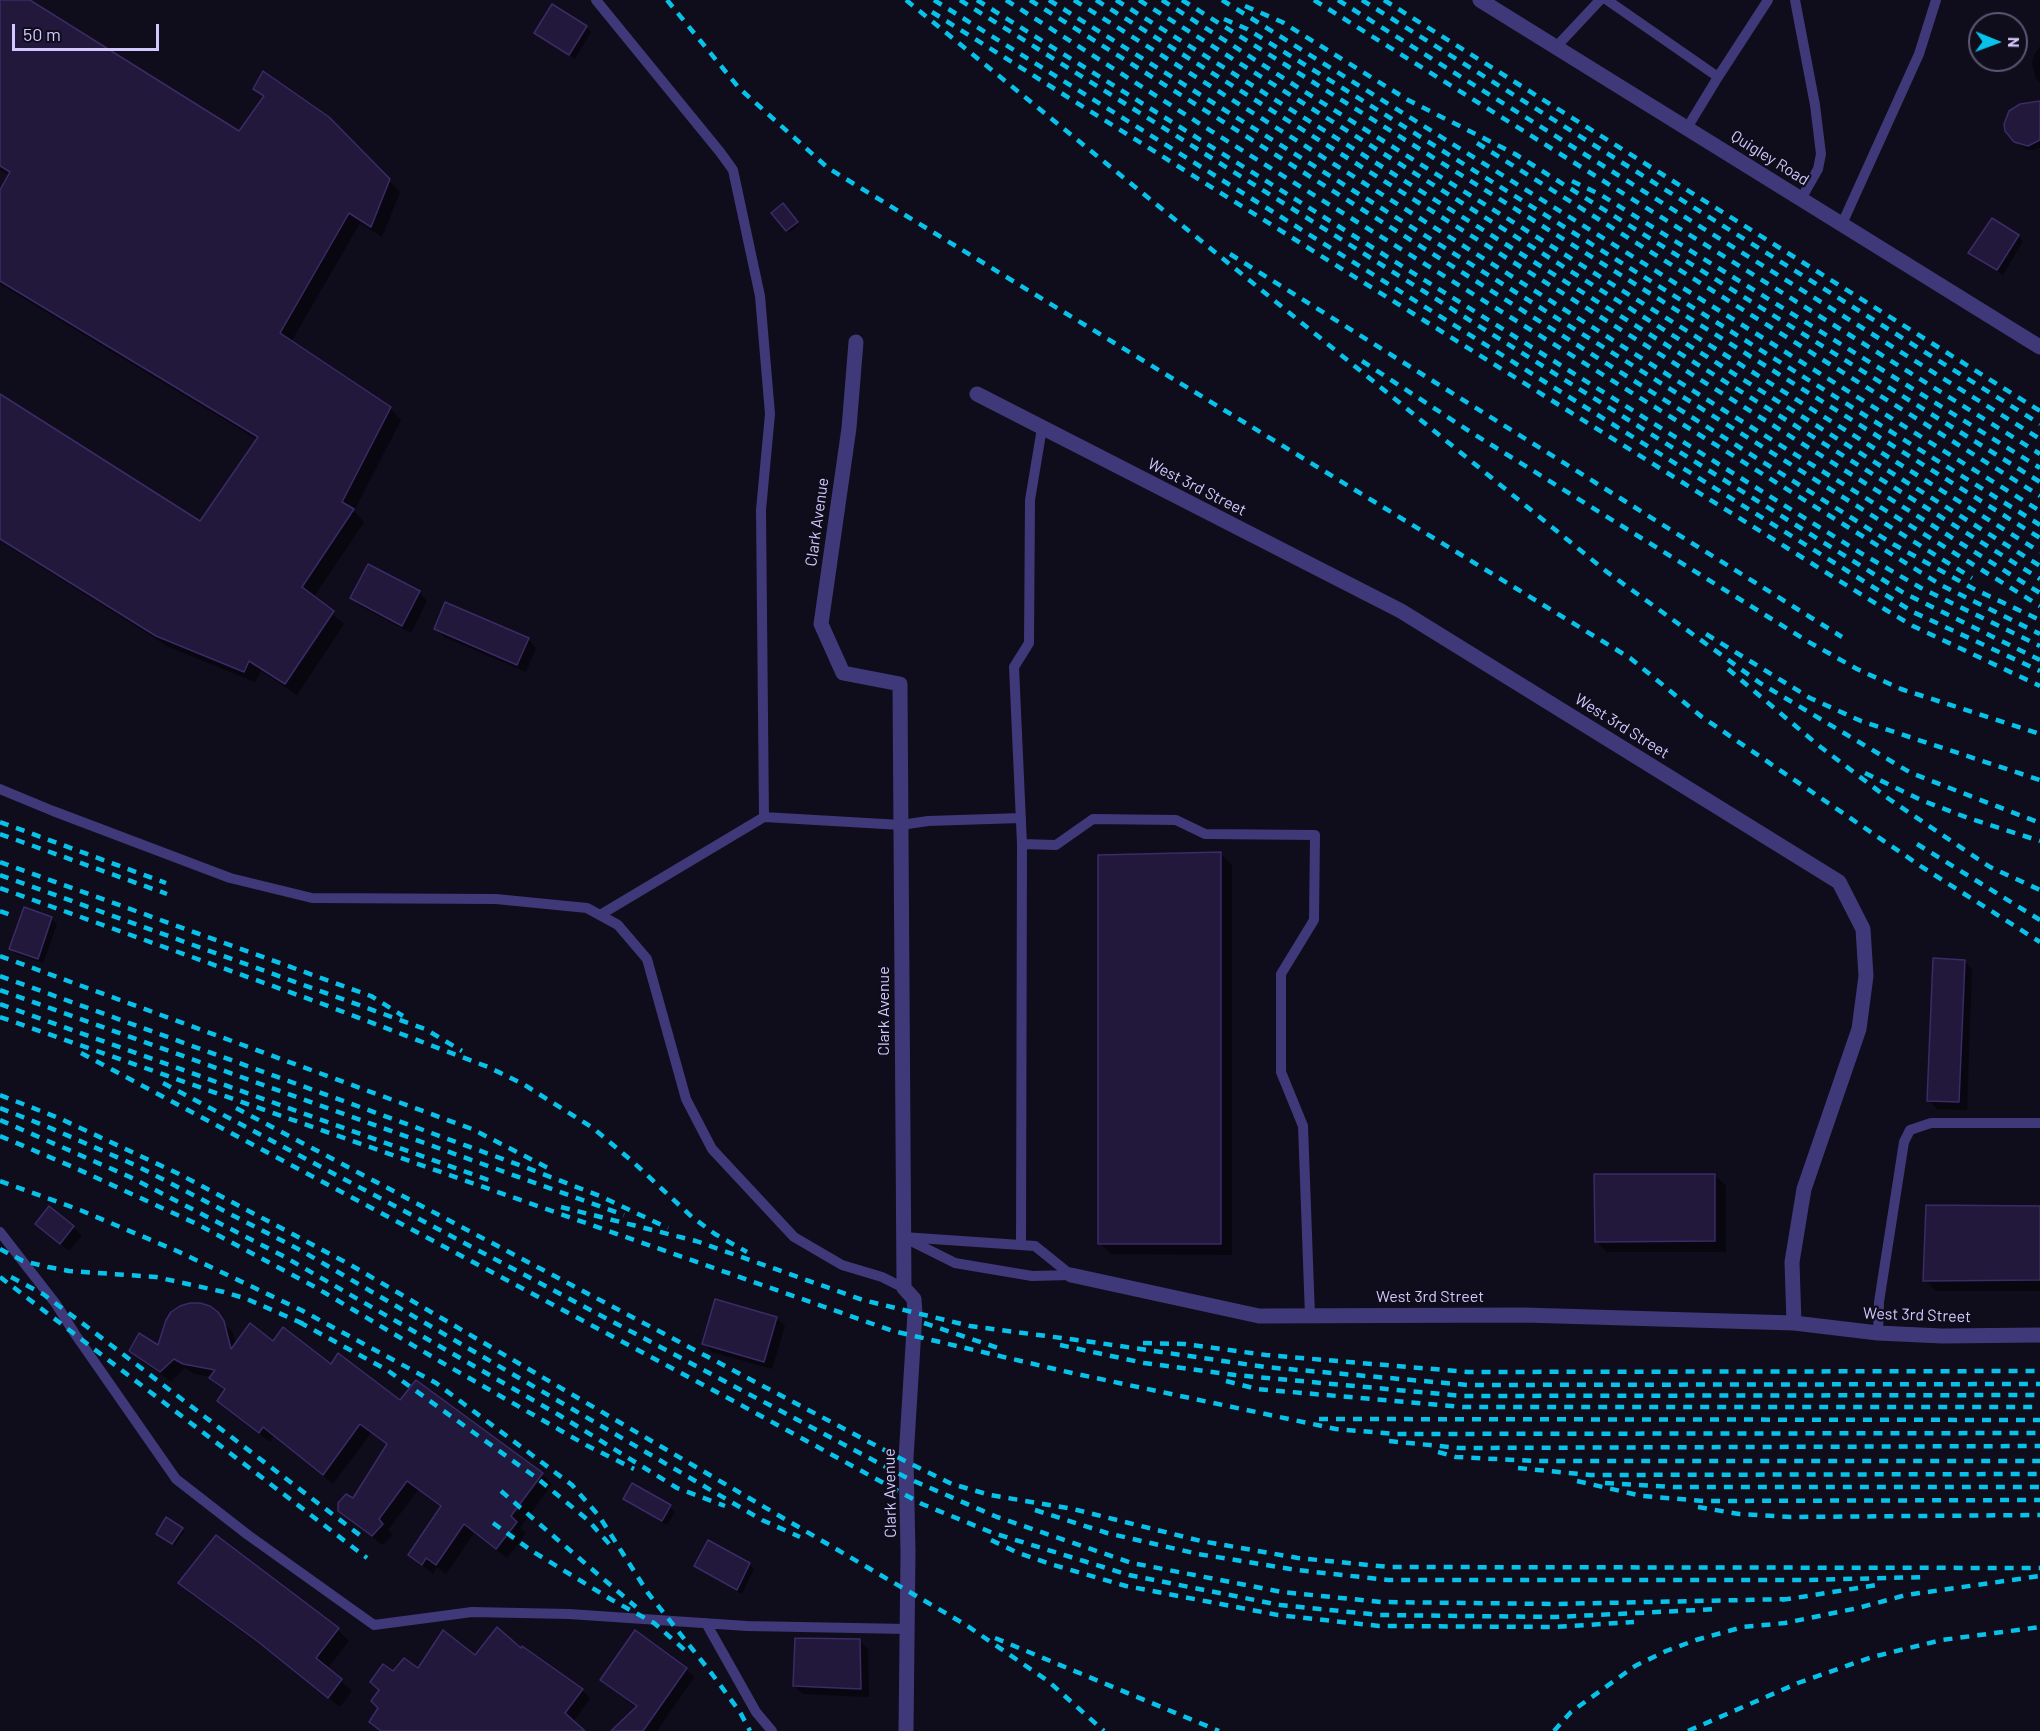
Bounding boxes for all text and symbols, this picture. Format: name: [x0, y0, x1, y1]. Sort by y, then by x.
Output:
scale bar: [15, 12, 162, 50]
north arrow: [1968, 12, 2028, 72]
text: 50 m: [23, 23, 61, 45]
text: N: [2005, 37, 2024, 48]
street label: Quigley Road: [1727, 126, 1813, 190]
street label: West 3rd Street: [1145, 454, 1249, 520]
street label: Clark Avenue: [801, 476, 833, 568]
street label: West 3rd Street: [1571, 689, 1673, 763]
street label: Clark Avenue: [874, 966, 894, 1056]
street label: West 3rd Street: [1376, 1287, 1484, 1307]
street label: West 3rd Street: [1863, 1304, 1971, 1326]
street label: Clark Avenue: [880, 1448, 900, 1538]

